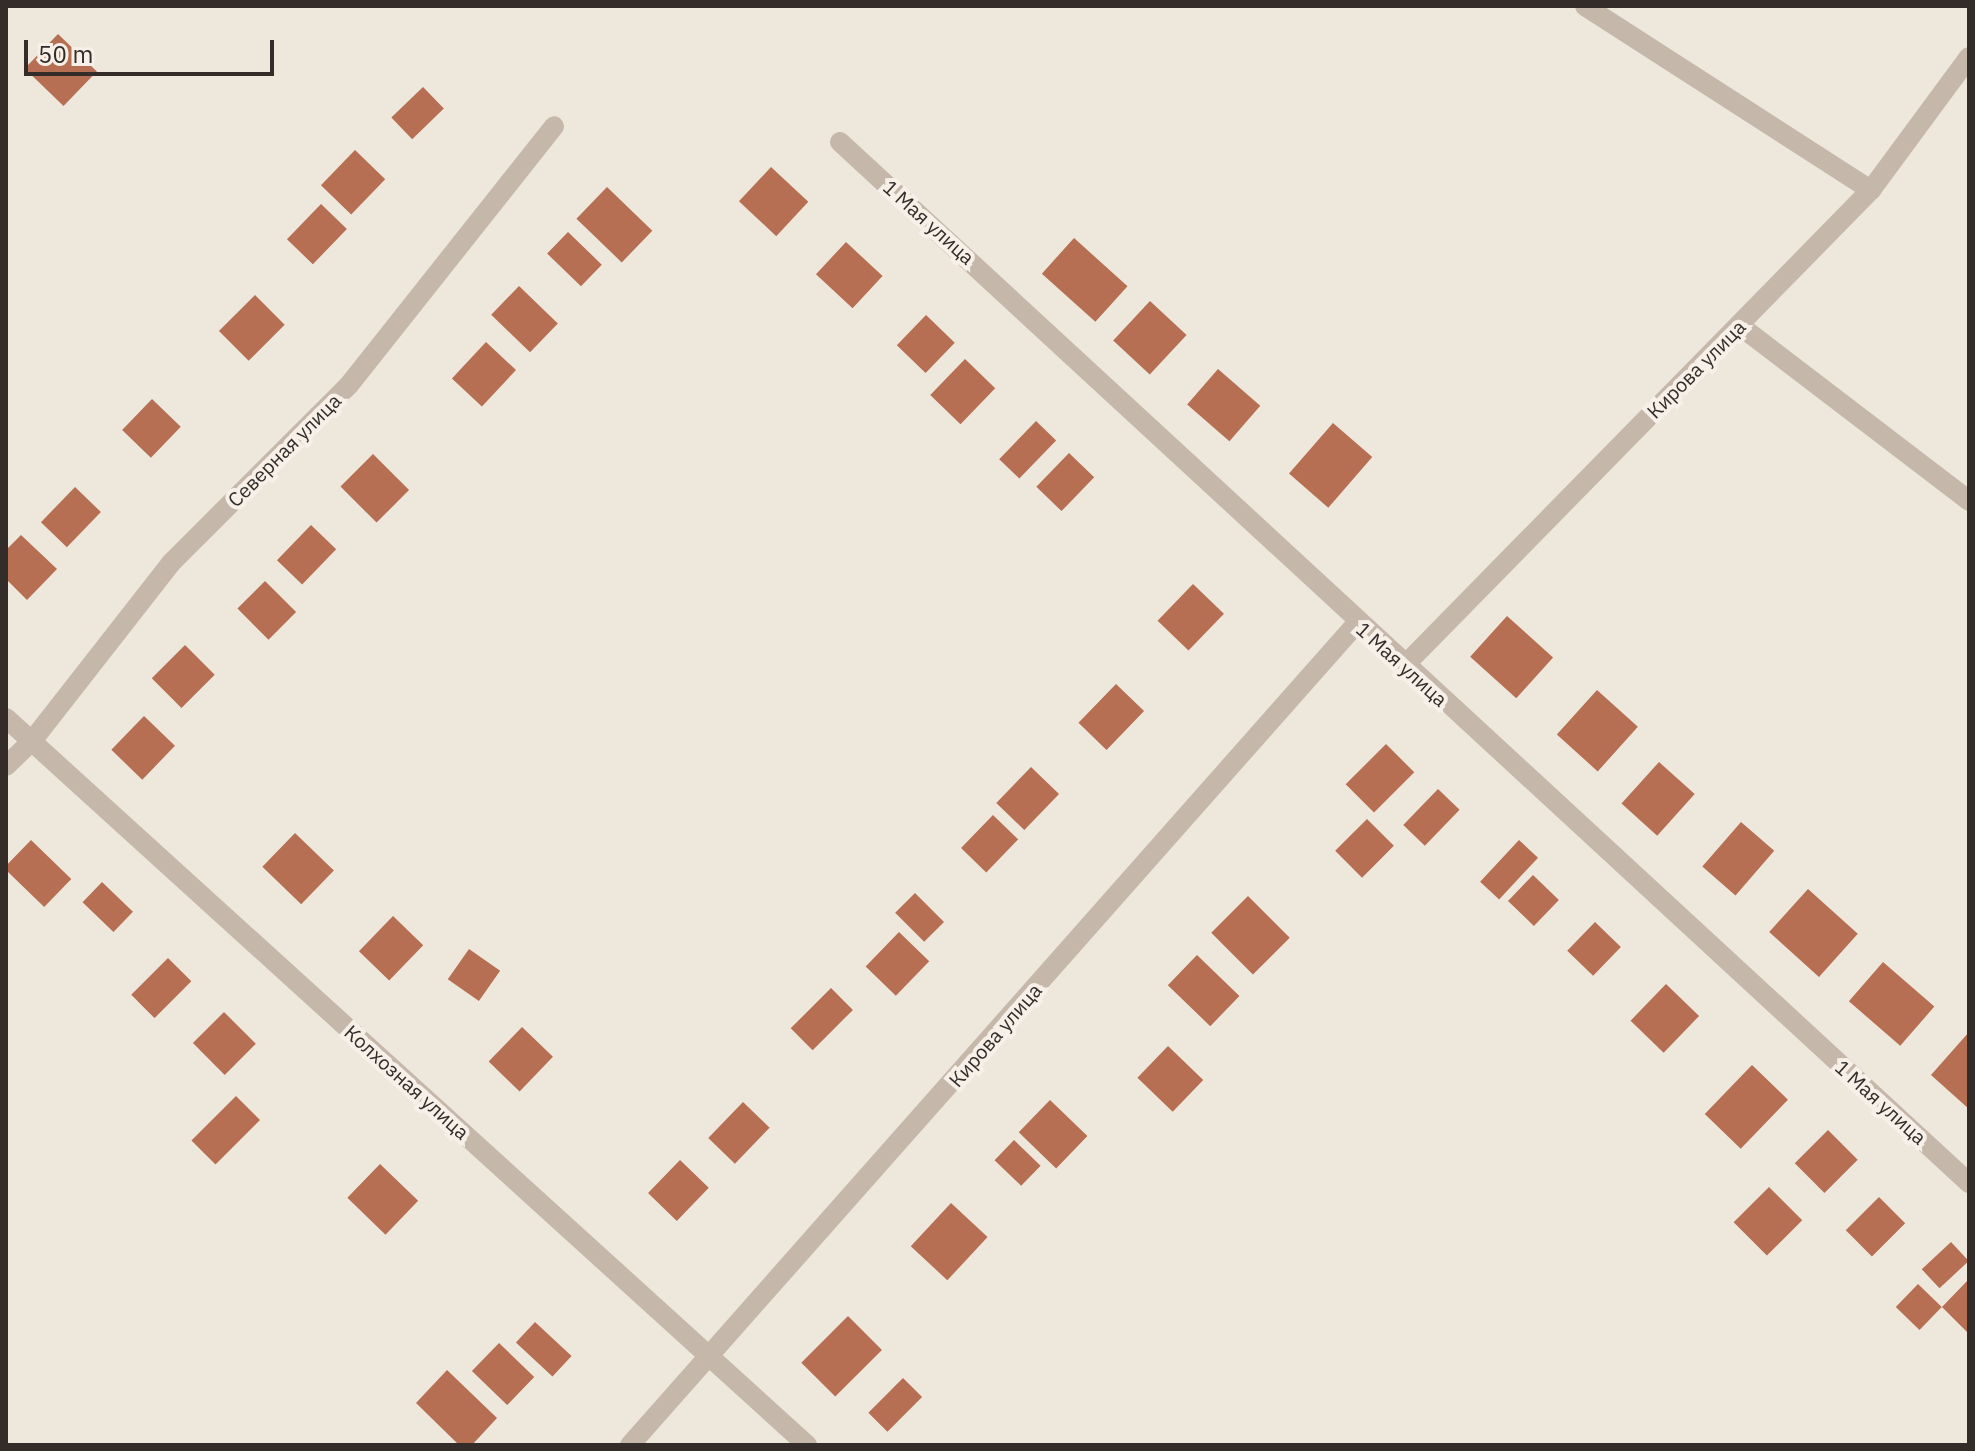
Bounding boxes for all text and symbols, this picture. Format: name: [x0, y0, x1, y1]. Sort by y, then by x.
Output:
scale bar: [28, 24, 278, 74]
text: 50 m: [38, 38, 93, 70]
street label: 1 Мая улица: [878, 175, 980, 269]
street label: Кирова улица: [1642, 315, 1750, 423]
street label: Северная улица: [222, 388, 346, 512]
street label: 1 Мая улица: [1351, 617, 1453, 711]
street label: Кирова улица: [943, 978, 1047, 1092]
street label: Колхозная улица: [340, 1020, 474, 1144]
street label: 1 Мая улица: [1830, 1055, 1932, 1149]

